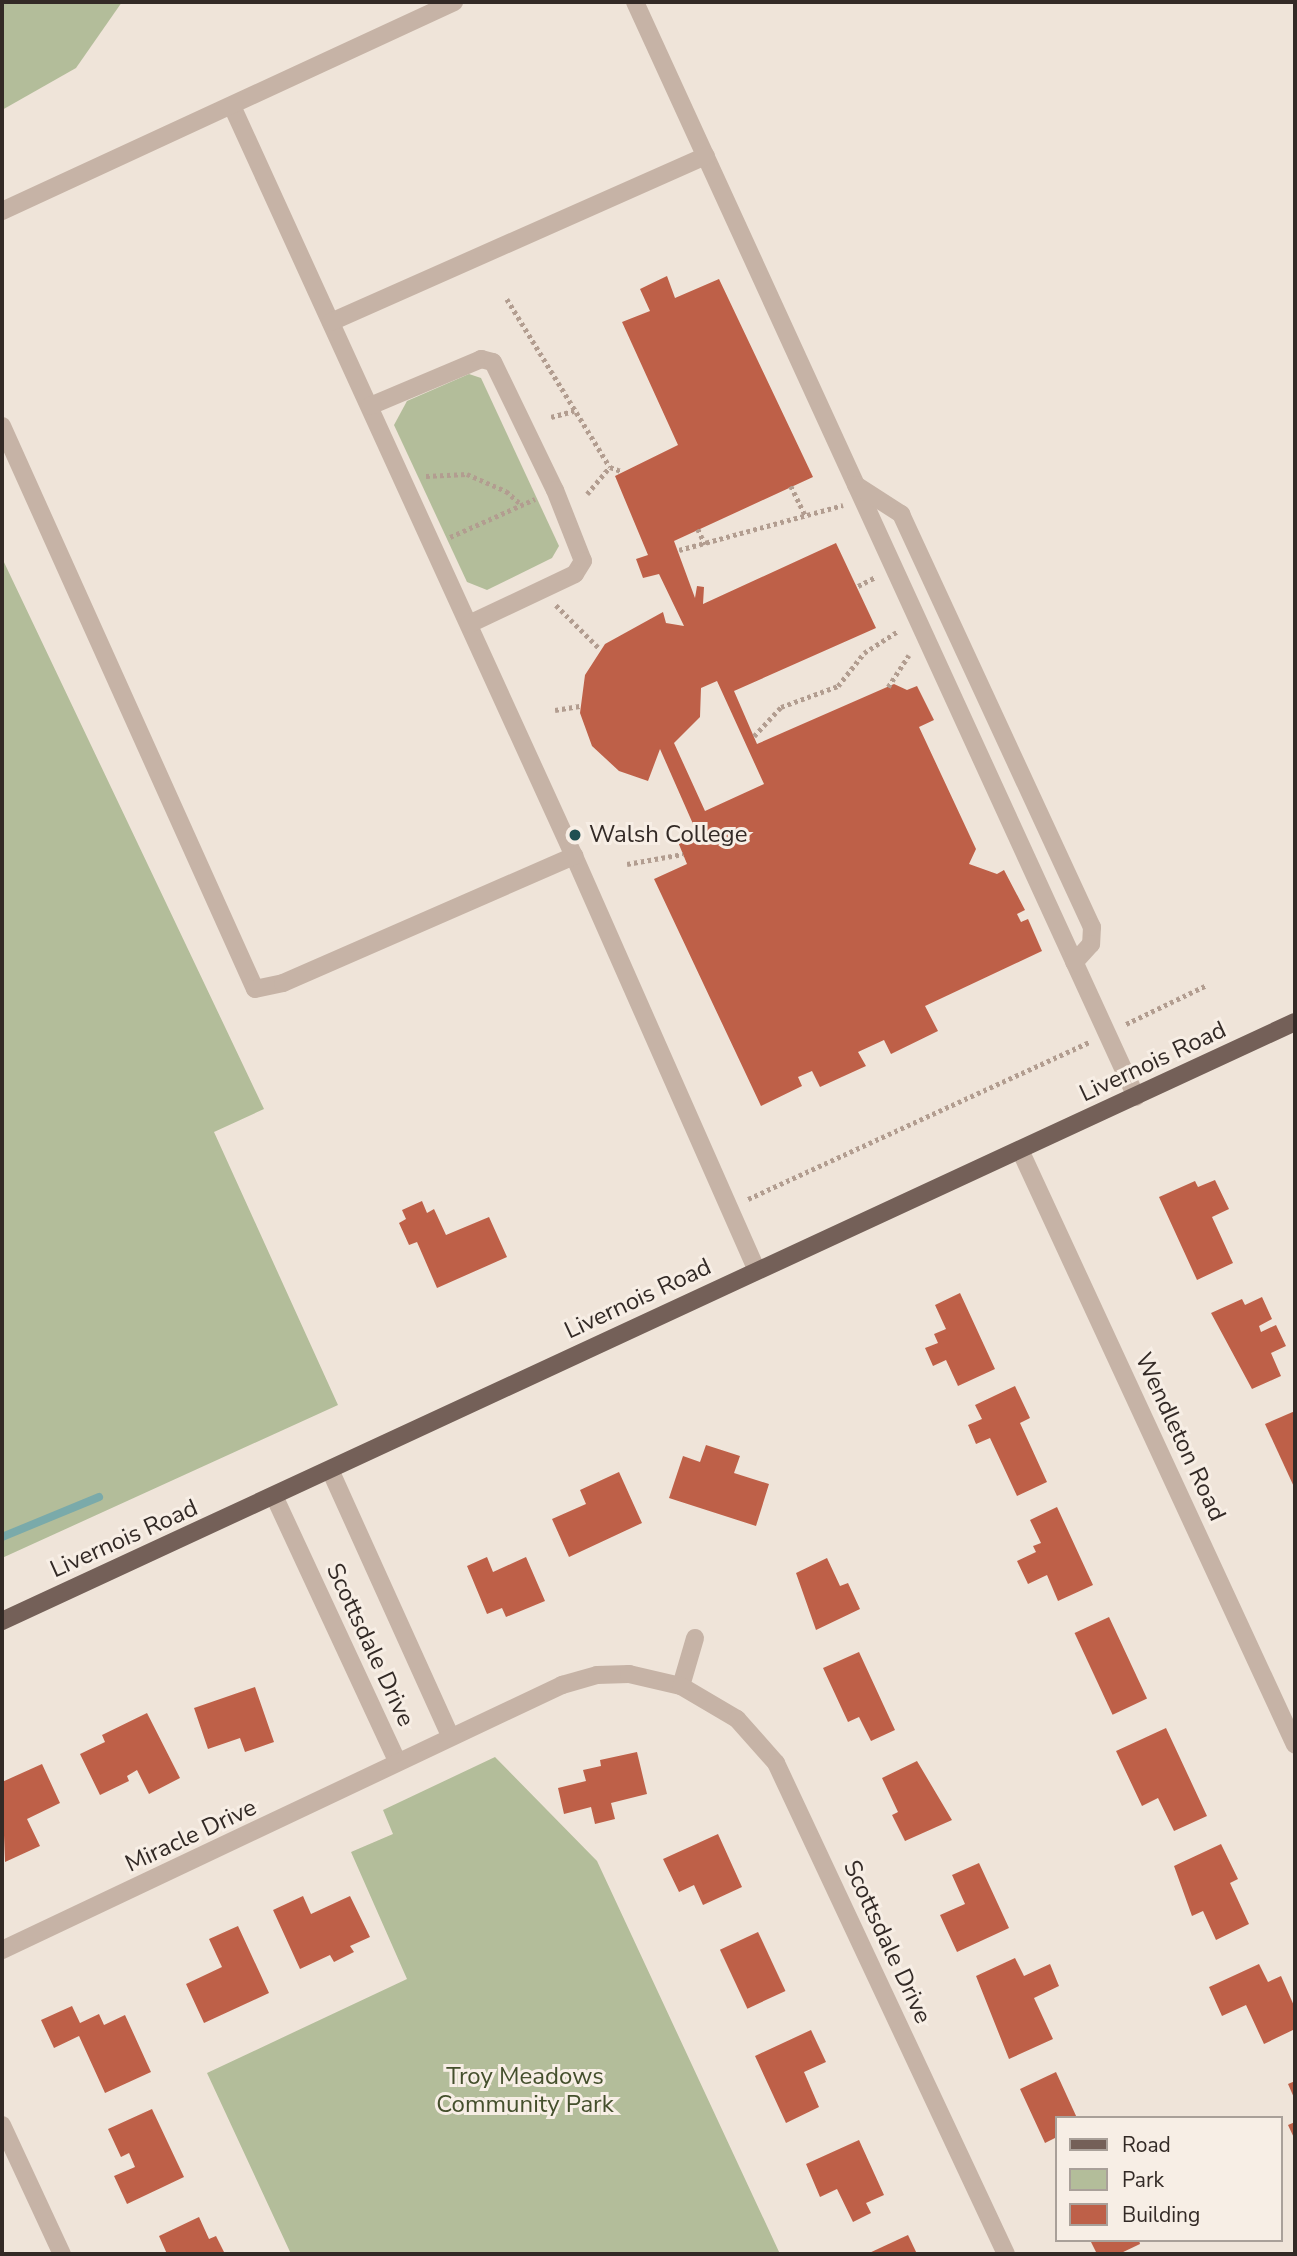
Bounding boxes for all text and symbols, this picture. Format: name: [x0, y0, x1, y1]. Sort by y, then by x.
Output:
place label: Walsh College: [589, 821, 747, 849]
marker: Walsh College: [567, 827, 583, 843]
street label: Livernois Road: [1075, 1016, 1231, 1108]
street label: Livernois Road: [560, 1253, 716, 1345]
street label: Wendleton Road: [1128, 1348, 1232, 1526]
street label: Livernois Road: [46, 1494, 202, 1584]
street label: Scottsdale Drive: [320, 1559, 420, 1731]
street label: Miracle Drive: [121, 1793, 261, 1879]
street label: Scottsdale Drive: [837, 1856, 937, 2028]
park label: Troy Meadows Community Park: [436, 2063, 614, 2119]
legend: [1056, 2116, 1283, 2242]
text: Road: [1122, 2131, 1171, 2159]
text: Park: [1122, 2166, 1164, 2194]
text: Building: [1122, 2201, 1200, 2229]

